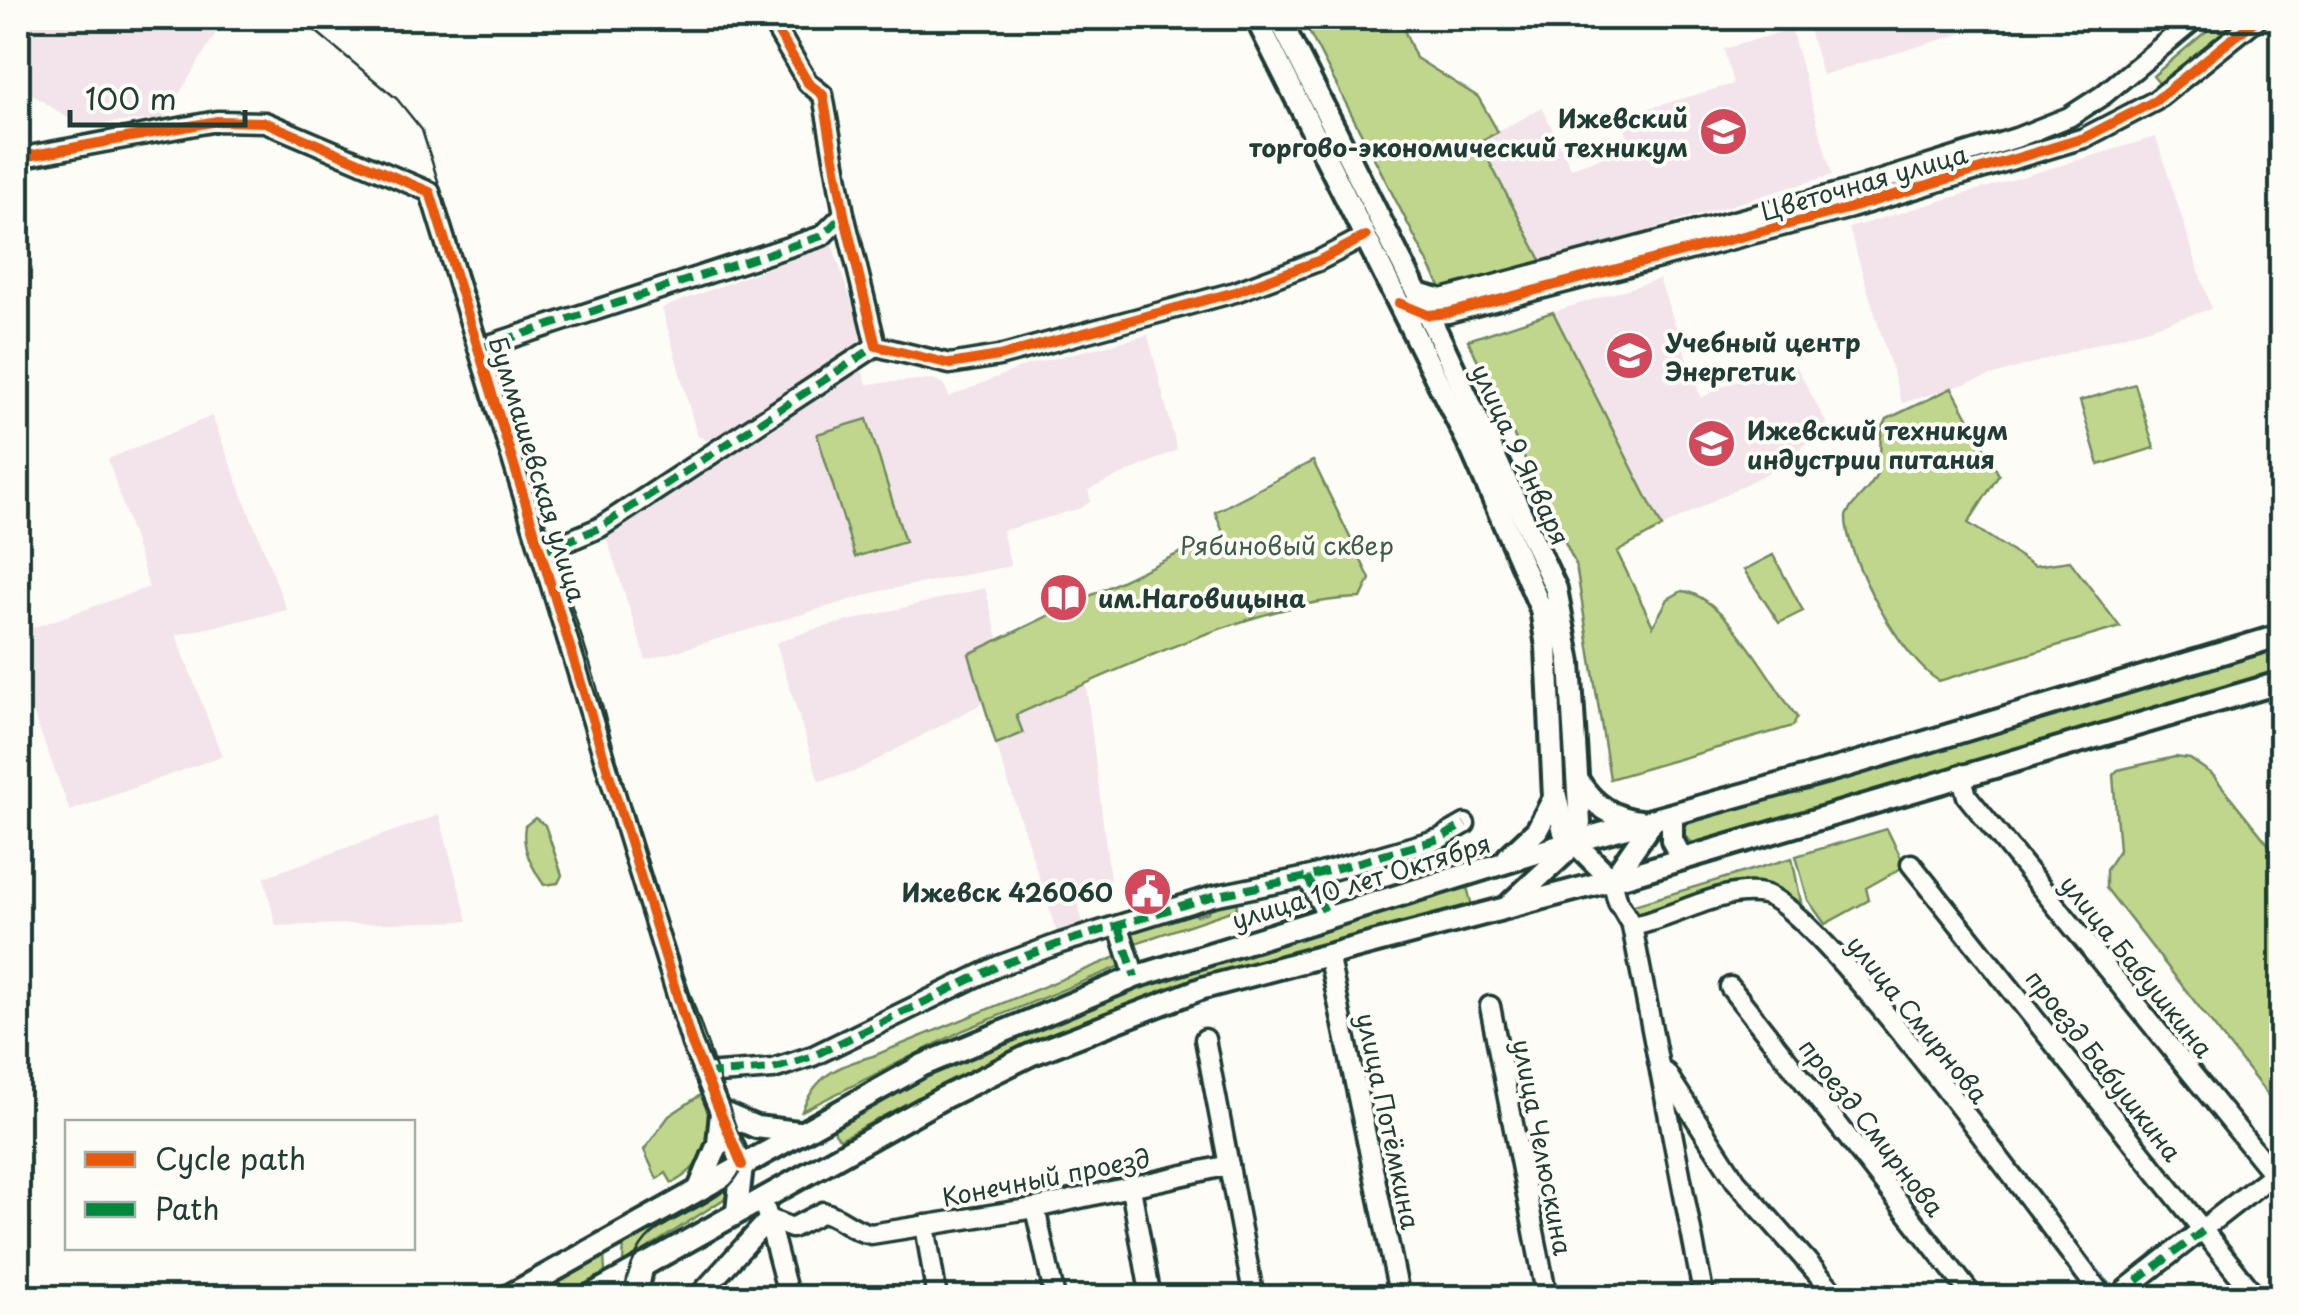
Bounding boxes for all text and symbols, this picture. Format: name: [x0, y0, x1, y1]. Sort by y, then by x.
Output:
scale bar: [70, 65, 245, 127]
text: 100 m: [85, 75, 177, 120]
place label: Ижевский торгово-экономический техникум: [1249, 99, 1688, 166]
school or university icon: Ижевский торгово-экономический техникум: [1697, 106, 1749, 158]
street label: Цветочная улица: [1756, 134, 1972, 230]
place label: Учебный центр Энергетик: [1665, 323, 1861, 390]
school or university icon: Учебный центр Энергетик: [1604, 330, 1656, 382]
street label: Буммашевская улица: [479, 331, 597, 607]
street label: улица 9 Января: [1462, 357, 1580, 551]
place label: Ижевский техникум индустрии питания: [1747, 411, 2008, 478]
school or university icon: Ижевский техникум индустрии питания: [1686, 418, 1738, 470]
park label: Рябиновый сквер: [1180, 526, 1394, 564]
library icon: им.Наговицына: [1037, 572, 1089, 624]
place label: им.Наговицына: [1098, 579, 1306, 617]
street label: улица 10 лет Октября: [1227, 824, 1495, 938]
public building icon: Ижевск 426060: [1122, 866, 1174, 918]
street label: улица Бабушкина: [2051, 866, 2223, 1066]
place label: Ижевск 426060: [902, 873, 1113, 911]
street label: улица Смирнова: [1838, 926, 1998, 1112]
street label: проезд Бабушкина: [2017, 961, 2191, 1169]
street label: улица Потёмкина: [1348, 1009, 1431, 1233]
street label: проезд Смирнова: [1790, 1030, 1954, 1225]
street label: улица Челюскина: [1503, 1036, 1583, 1259]
legend: [65, 1120, 415, 1250]
text: Cycle path: [155, 1135, 306, 1180]
street label: Конечный проезд: [939, 1138, 1153, 1216]
text: Path: [155, 1185, 220, 1230]

